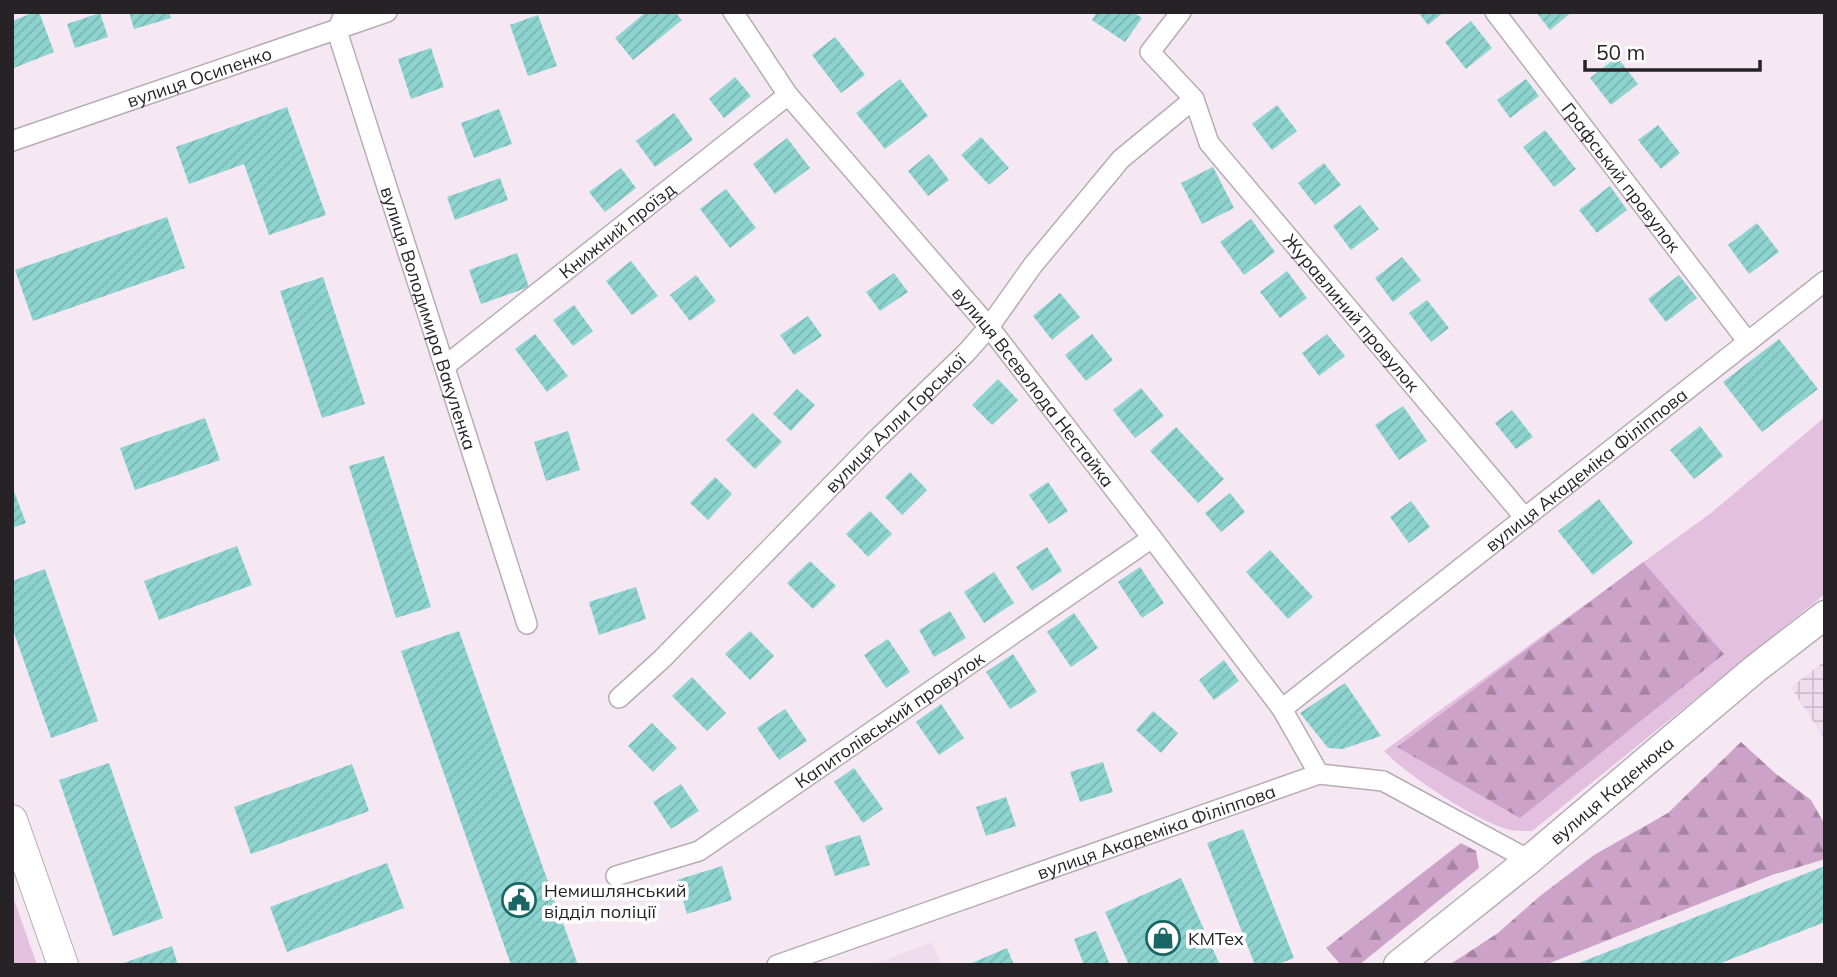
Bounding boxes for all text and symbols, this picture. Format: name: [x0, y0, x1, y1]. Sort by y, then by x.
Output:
scale bar: [1585, 28, 1760, 72]
text: 50 m: [1596, 39, 1645, 65]
street label: вулиця Осипенко: [124, 41, 275, 112]
street label: Графський провулок: [1557, 98, 1686, 257]
street label: Книжний проїзд: [554, 177, 680, 283]
street label: вулиця Володимира Вакуленка: [376, 184, 482, 452]
street label: Журавлиний провулок: [1279, 229, 1425, 396]
street label: вулиця Всеволода Нестайка: [948, 282, 1120, 491]
street label: вулиця Алли Горської: [820, 348, 971, 497]
street label: вулиця Академіка Філіппова: [1480, 383, 1692, 556]
street label: Капитолівський провулок: [790, 646, 989, 793]
street label: вулиця Каденюка: [1545, 731, 1678, 849]
street label: вулиця Академіка Філіппова: [1034, 779, 1278, 884]
place label: Немишлянський відділ поліції: [544, 879, 687, 923]
public building icon: Немишлянський відділ поліції: [500, 881, 538, 919]
shop icon: KMTex: [1144, 919, 1182, 957]
place label: KMTex: [1188, 927, 1244, 950]

